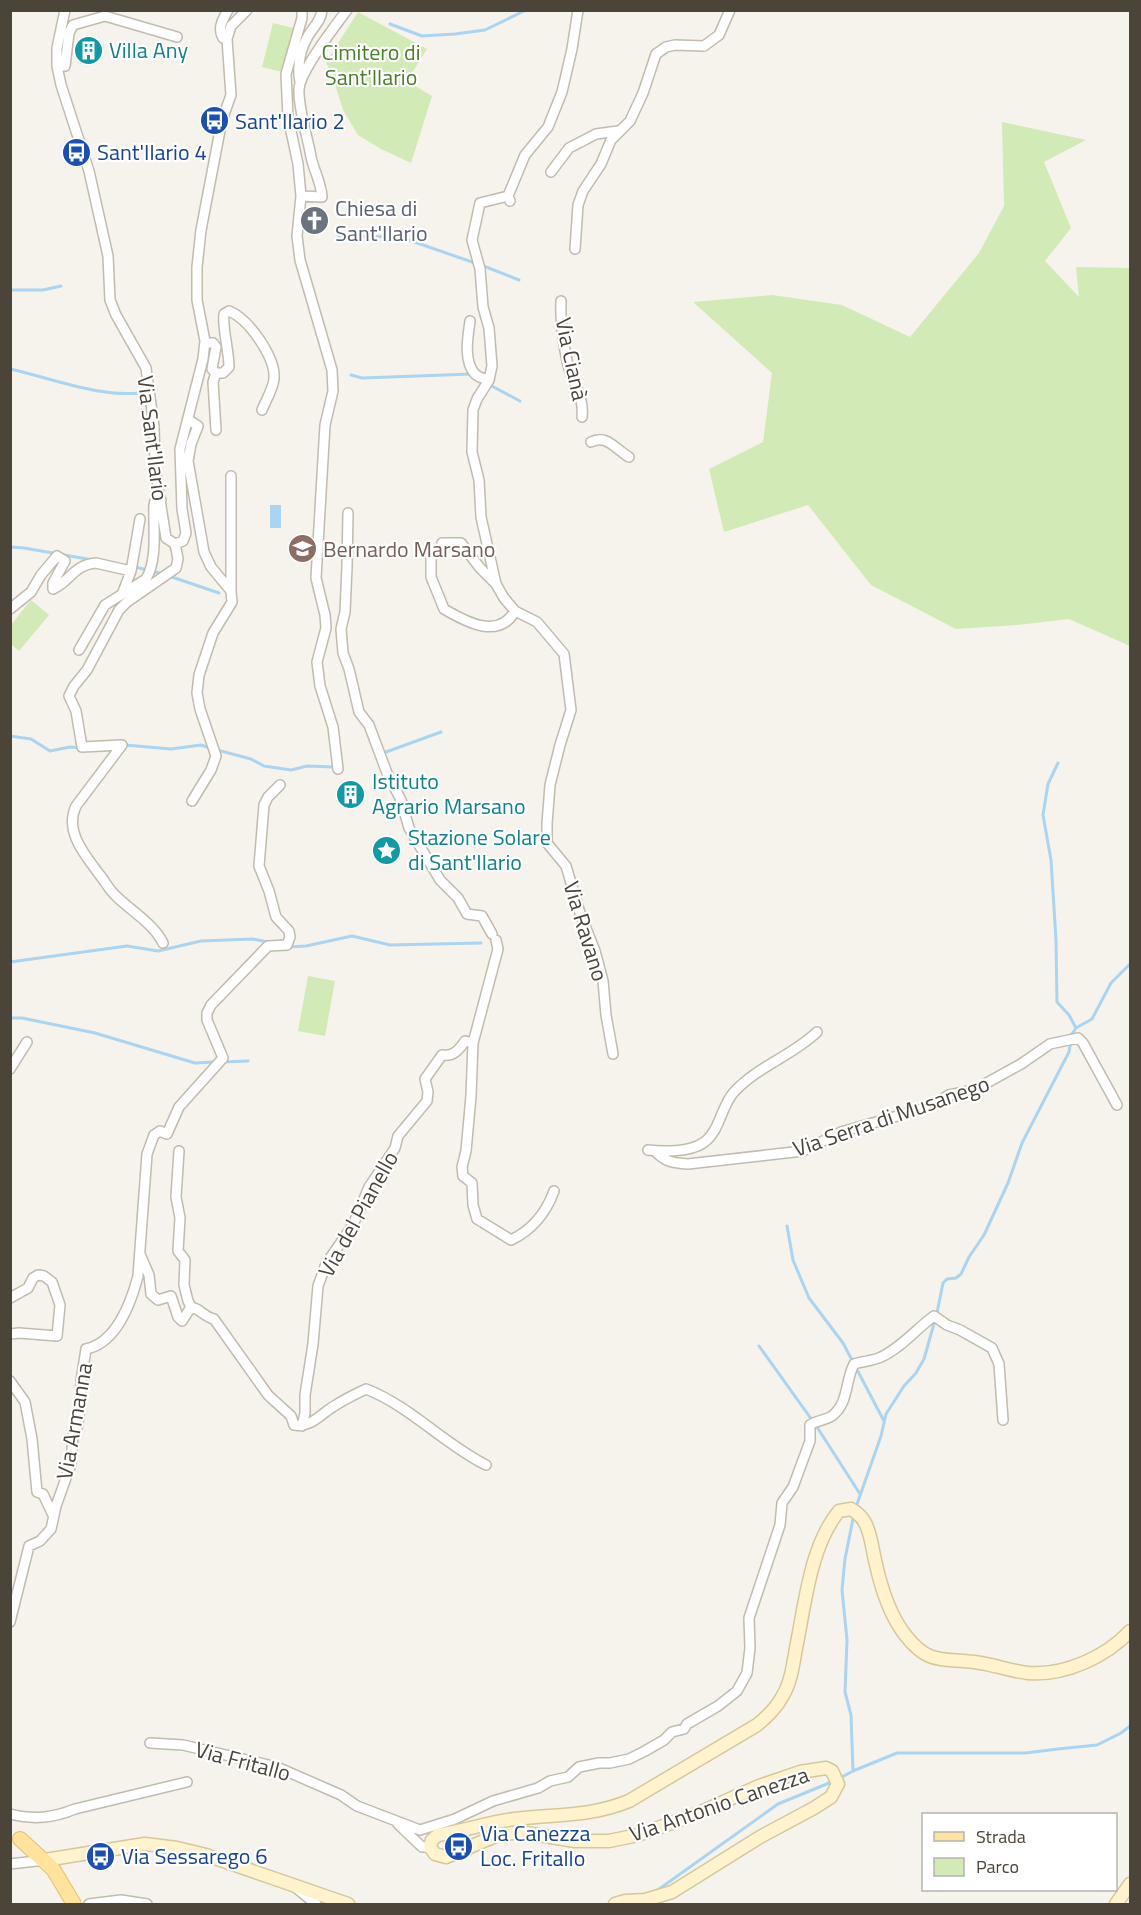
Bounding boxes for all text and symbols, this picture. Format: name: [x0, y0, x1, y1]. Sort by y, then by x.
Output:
place label: Villa Any: [109, 33, 188, 67]
building icon: Villa Any: [72, 34, 104, 66]
park label: Cimitero di Sant'Ilario: [321, 35, 421, 94]
place label: Sant'Ilario 2: [235, 104, 345, 138]
bus stop icon: Sant'Ilario 2: [198, 105, 230, 137]
place label: Sant'Ilario 4: [97, 135, 207, 169]
bus stop icon: Sant'Ilario 4: [60, 136, 92, 168]
place label: Chiesa di Sant'Ilario: [335, 191, 428, 250]
church icon: Chiesa di Sant'Ilario: [298, 205, 330, 237]
street label: Via Cianà: [547, 314, 597, 404]
street label: Via Sant'Ilario: [128, 373, 178, 503]
place label: Bernardo Marsano: [323, 532, 495, 566]
school or university icon: Bernardo Marsano: [286, 533, 318, 565]
place label: Istituto Agrario Marsano: [372, 764, 526, 823]
building icon: Istituto Agrario Marsano: [335, 778, 367, 810]
place label: Stazione Solare di Sant'Ilario: [408, 820, 551, 879]
place icon: Stazione Solare di Sant'Ilario: [371, 834, 403, 866]
street label: Via Ravano: [555, 877, 617, 985]
street label: Via Serra di Musanego: [788, 1066, 994, 1166]
street label: Via del Pianello: [309, 1145, 407, 1283]
street label: Via Armanna: [47, 1360, 101, 1482]
street label: Via Fritallo: [191, 1732, 295, 1790]
street label: Via Antonio Canezza: [625, 1757, 813, 1851]
legend: [922, 1813, 1117, 1891]
place label: Via Canezza Loc. Fritallo: [480, 1816, 590, 1875]
text: Strada: [976, 1823, 1026, 1850]
bus stop icon: Via Canezza Loc. Fritallo: [443, 1830, 475, 1862]
place label: Via Sessarego 6: [121, 1839, 268, 1873]
bus stop icon: Via Sessarego 6: [84, 1840, 116, 1872]
text: Parco: [976, 1853, 1019, 1880]

